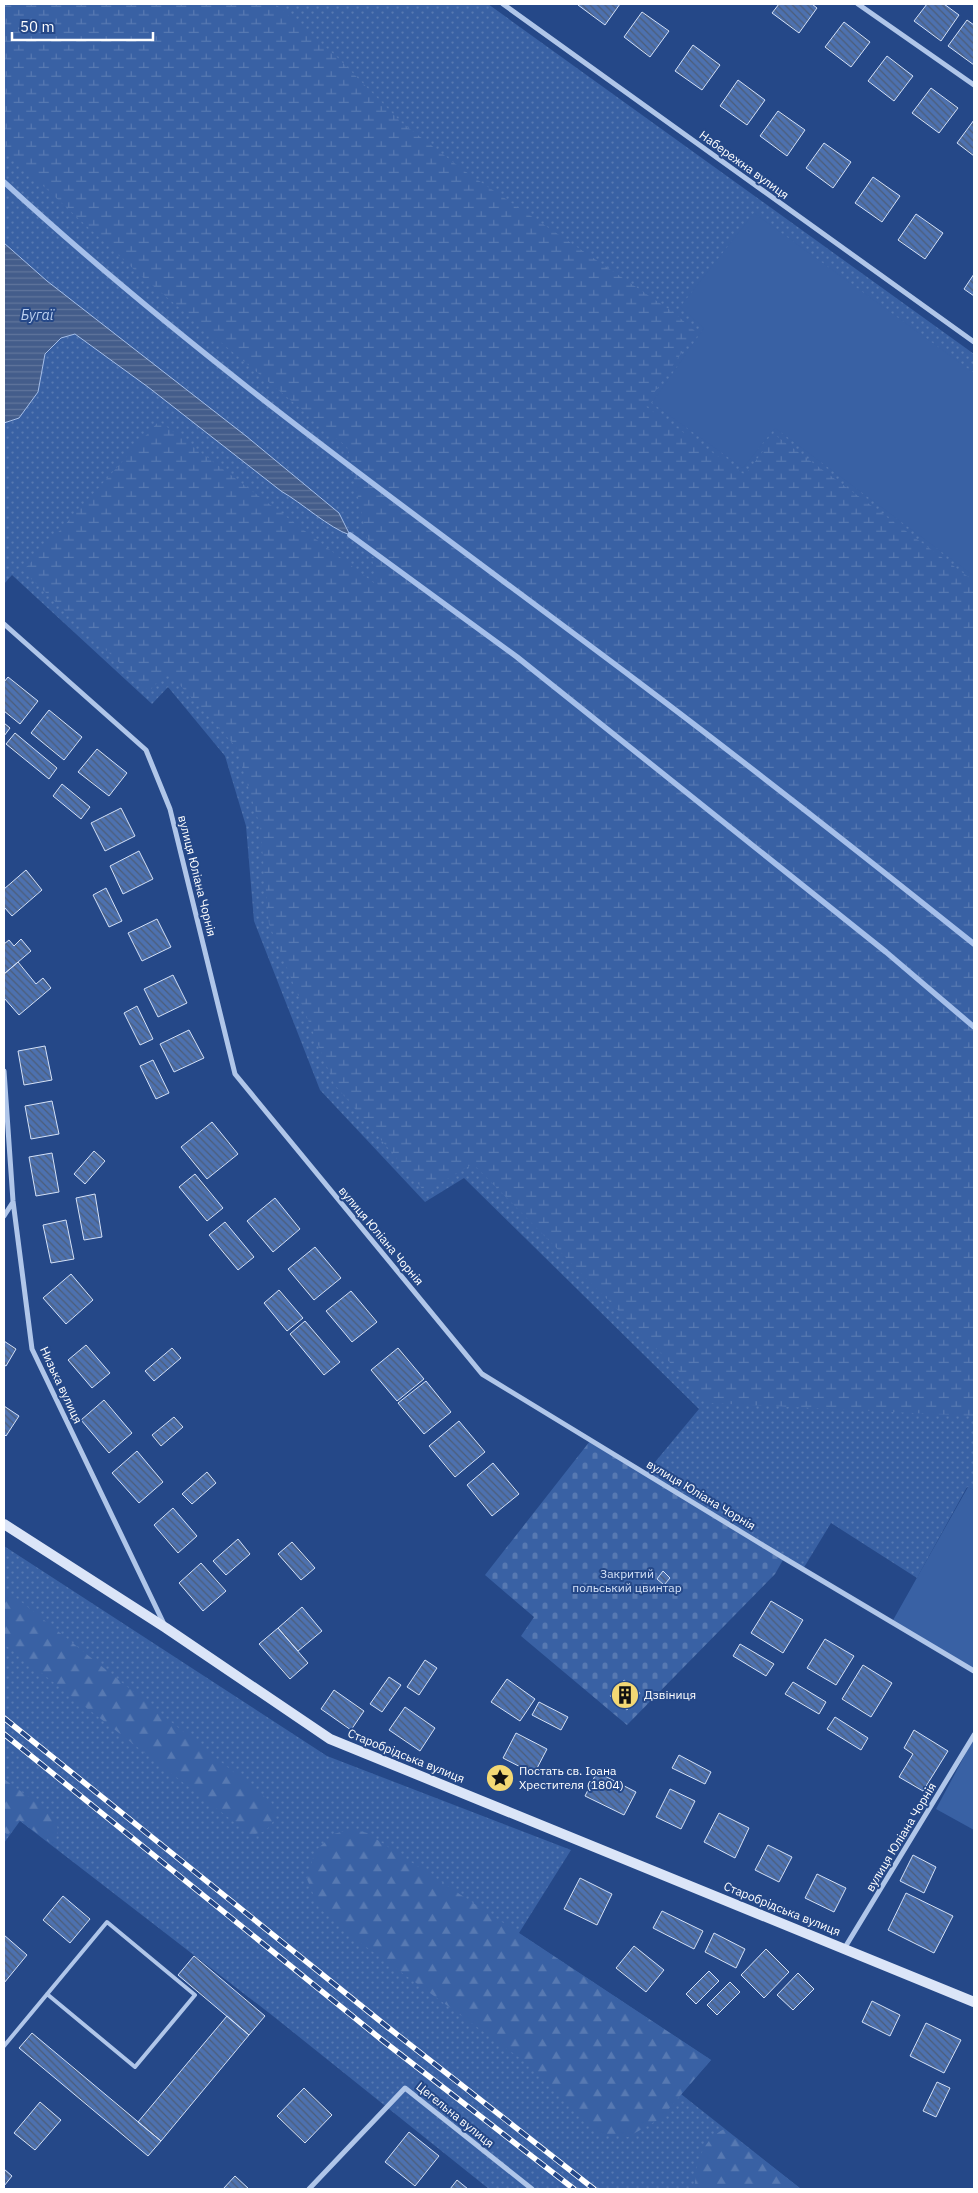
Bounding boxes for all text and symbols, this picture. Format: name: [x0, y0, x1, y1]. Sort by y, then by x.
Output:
scale bar: [12, 10, 154, 42]
text: 50 m: [20, 17, 55, 36]
street label: Набережна вулиця: [697, 127, 792, 202]
water label: Бугаї: [21, 306, 55, 324]
street label: вулиця Юліана Чорнія: [175, 814, 220, 938]
street label: вулиця Юліана Чорнія: [336, 1183, 427, 1288]
street label: Низька вулиця: [37, 1344, 86, 1426]
street label: вулиця Юліана Чорнія: [644, 1456, 758, 1533]
park label: Закритий польський цвинтар: [572, 1566, 682, 1595]
building icon: Дзвіниця: [610, 1680, 640, 1710]
place label: Дзвіниця: [644, 1687, 696, 1702]
street label: Старобрідська вулиця: [345, 1725, 467, 1786]
place icon: Постать св. Іоана Хрестителя (1804): [485, 1763, 515, 1793]
place label: Постать св. Іоана Хрестителя (1804): [519, 1763, 624, 1792]
street label: вулиця Юліана Чорнія: [862, 1780, 939, 1894]
street label: Старобрідська вулиця: [721, 1878, 843, 1939]
street label: Цегельна вулиця: [413, 2079, 497, 2151]

